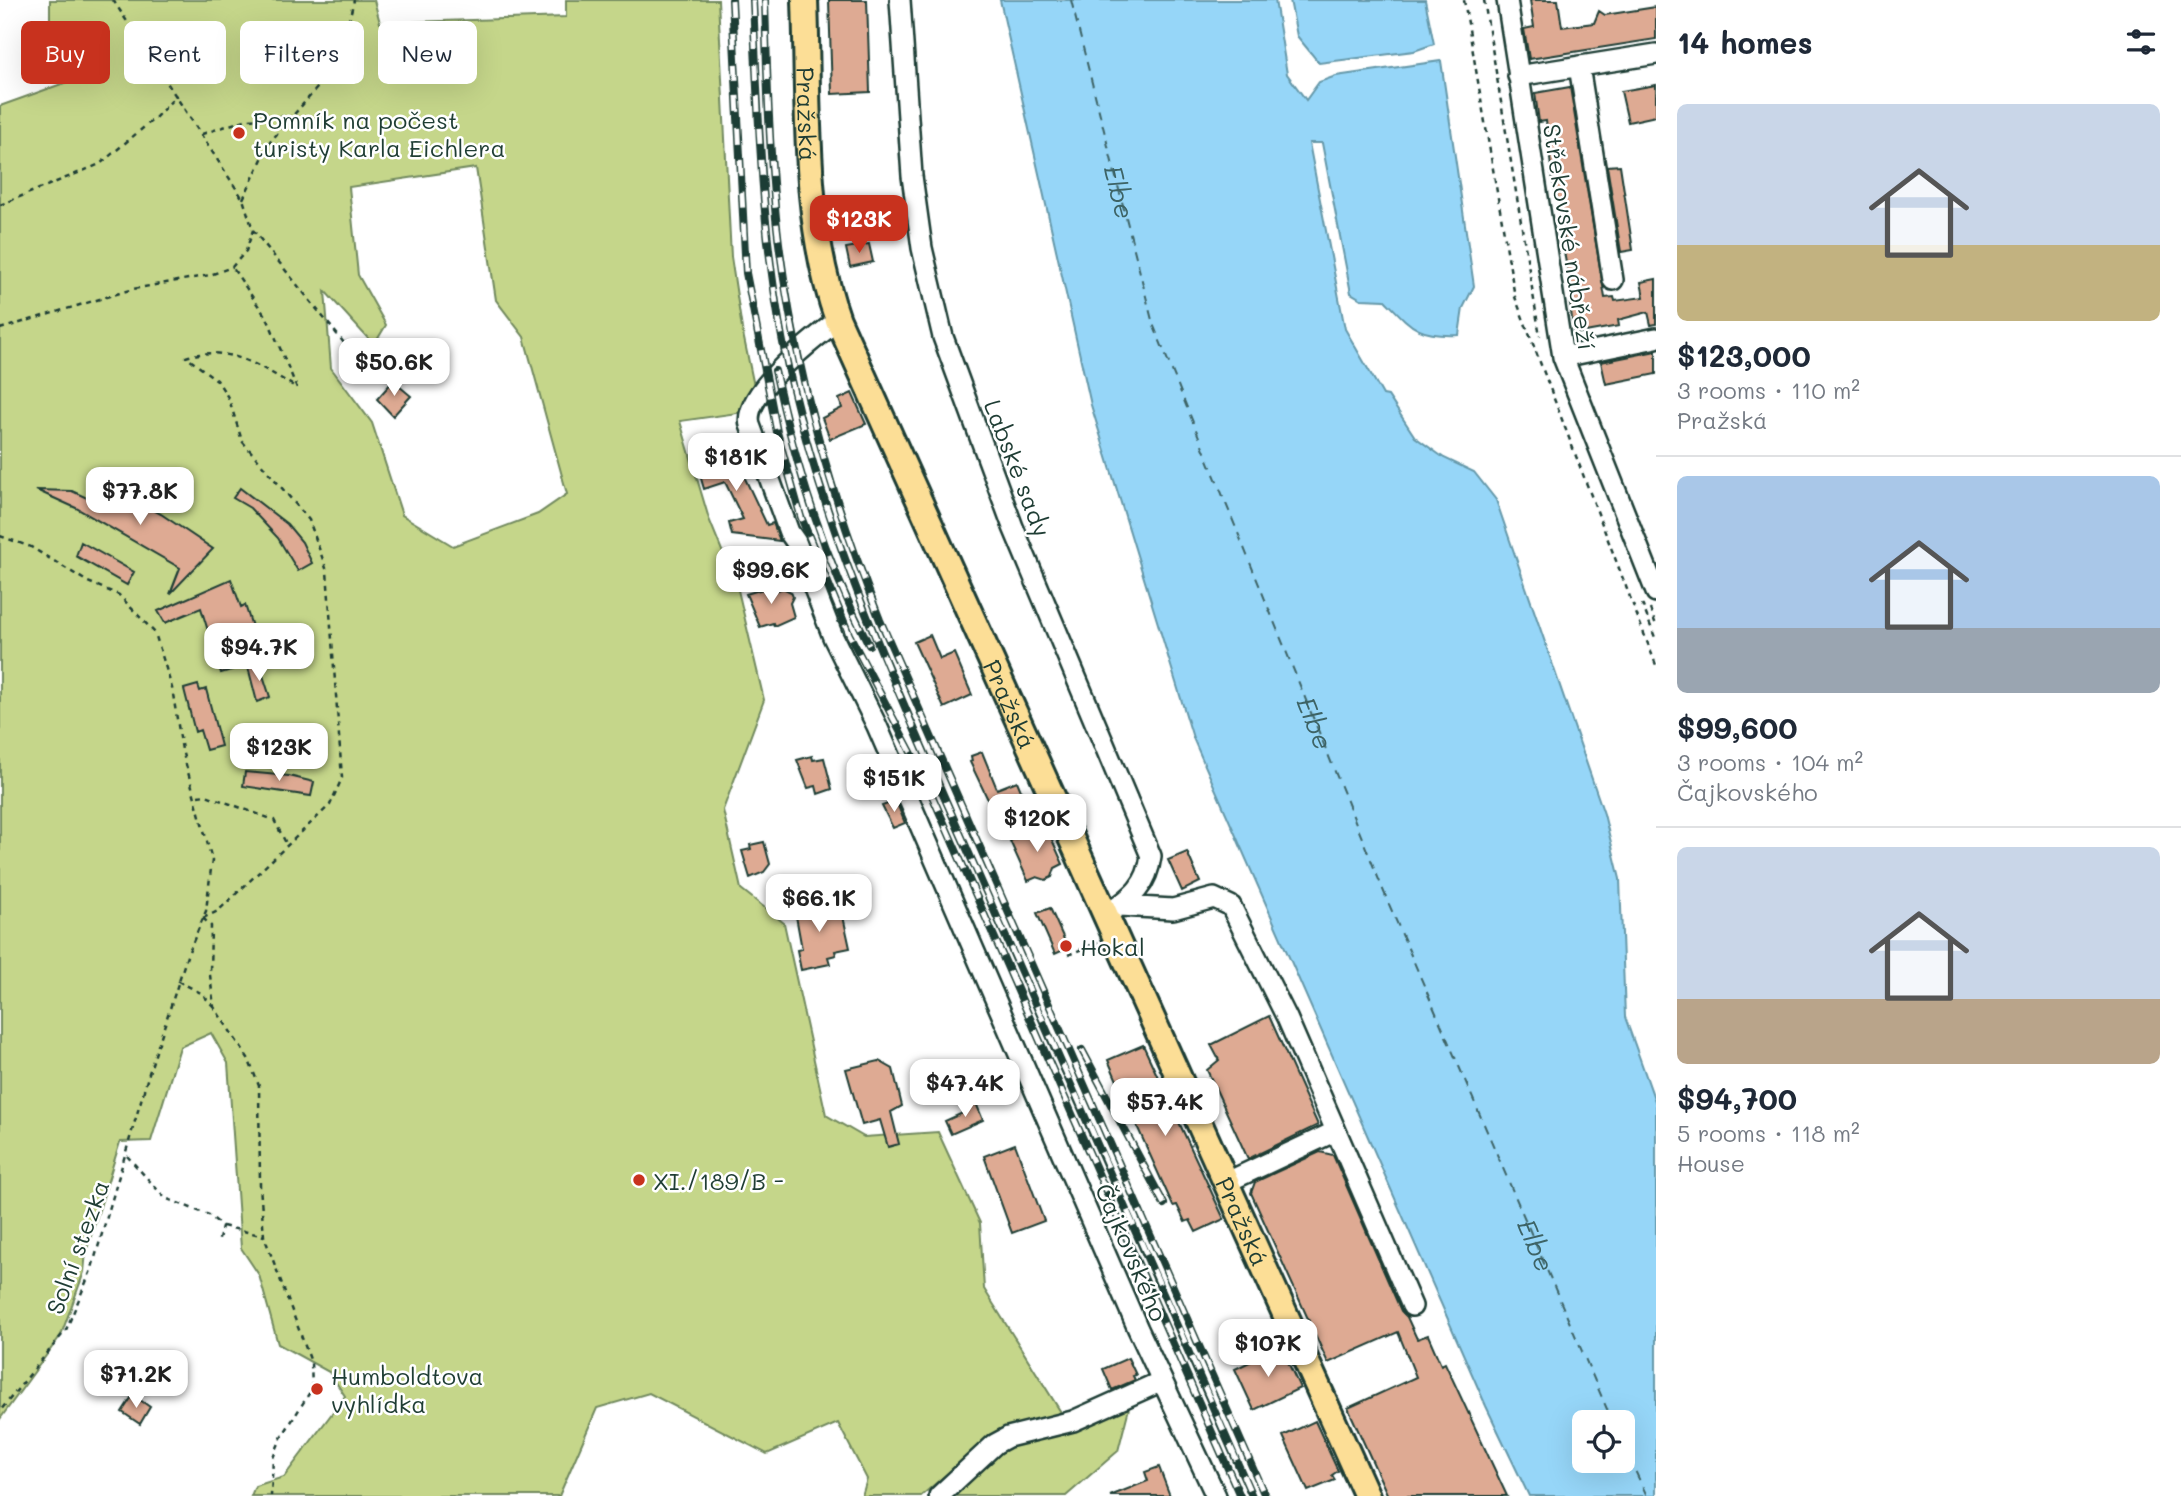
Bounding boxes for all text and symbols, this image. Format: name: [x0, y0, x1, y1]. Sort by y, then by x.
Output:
chip: Buy: [21, 21, 110, 84]
chip: Rent: [124, 21, 226, 84]
chip: Filters: [240, 21, 364, 84]
chip: New: [378, 21, 477, 84]
text: 14 homes: [1677, 22, 1813, 62]
icon: filters: [2122, 23, 2160, 61]
street label: Pražská: [791, 66, 825, 162]
place label: Pomník na počest turisty Karla Eichlera: [253, 104, 505, 163]
street label: Střekovské nábřeží: [1537, 122, 1603, 352]
marker: Pomník na počest turisty Karla Eichlera: [231, 125, 247, 141]
icon: home: [1856, 150, 1982, 276]
water label: Elbe: [1096, 162, 1143, 222]
pin: $123K: [810, 196, 908, 255]
text: $123K: [826, 203, 892, 233]
text: $123,000: [1677, 335, 1811, 375]
pin: $50.6K: [337, 338, 451, 398]
text: $50.6K: [355, 346, 433, 376]
text: 3 rooms · 110 m²: [1677, 375, 1860, 405]
street label: Labské sady: [978, 395, 1058, 541]
text: Pražská: [1677, 405, 1767, 435]
pin: $181K: [687, 434, 785, 493]
text: $181K: [704, 441, 768, 471]
pin: $77.8K: [83, 468, 197, 527]
text: $77.8K: [102, 475, 178, 505]
icon: home: [1856, 522, 1982, 648]
pin: $99.6K: [714, 546, 828, 606]
text: $99.6K: [732, 554, 810, 584]
pin: $94.7K: [202, 624, 316, 683]
text: $94.7K: [220, 631, 298, 661]
street label: Pražská: [977, 654, 1044, 753]
water label: Elbe: [1289, 692, 1341, 755]
text: $99,600: [1677, 707, 1798, 747]
pin: $123K: [230, 724, 328, 783]
text: $123K: [246, 731, 312, 761]
text: 3 rooms · 104 m²: [1677, 747, 1863, 777]
pin: $151K: [845, 754, 943, 814]
text: $151K: [862, 762, 926, 792]
text: Čajkovského: [1677, 777, 1818, 807]
pin: $120K: [988, 794, 1086, 854]
text: $120K: [1003, 802, 1071, 832]
pin: $66.1K: [762, 874, 876, 934]
text: $66.1K: [782, 882, 856, 912]
icon: home: [1856, 893, 1982, 1019]
place label: Hokal: [1080, 931, 1145, 962]
marker: Hokal: [1058, 938, 1074, 954]
pin: $47.4K: [908, 1060, 1022, 1119]
text: $47.4K: [926, 1067, 1004, 1097]
pin: $57.4K: [1108, 1078, 1222, 1138]
text: $94,700: [1677, 1078, 1797, 1118]
text: $57.4K: [1126, 1086, 1204, 1116]
text: 5 rooms · 118 m²: [1677, 1118, 1860, 1148]
text: House: [1677, 1148, 1745, 1178]
place label: XI./189/B -: [653, 1165, 784, 1196]
street label: Pražská: [1210, 1171, 1277, 1270]
marker: XI./189/B -: [631, 1172, 647, 1188]
street label: Solní stezka: [38, 1176, 116, 1318]
street label: Čajkovského: [1089, 1178, 1175, 1326]
water label: Elbe: [1510, 1214, 1563, 1277]
pin: $107K: [1219, 1320, 1317, 1379]
text: $107K: [1234, 1327, 1302, 1357]
pin: $71.2K: [79, 1350, 193, 1410]
text: $71.2K: [100, 1358, 172, 1388]
place label: Humboldtova vyhlídka: [331, 1360, 484, 1419]
marker: Humboldtova vyhlídka: [309, 1381, 325, 1397]
map controls: [1572, 1410, 1635, 1473]
button: locate: [1572, 1410, 1635, 1473]

